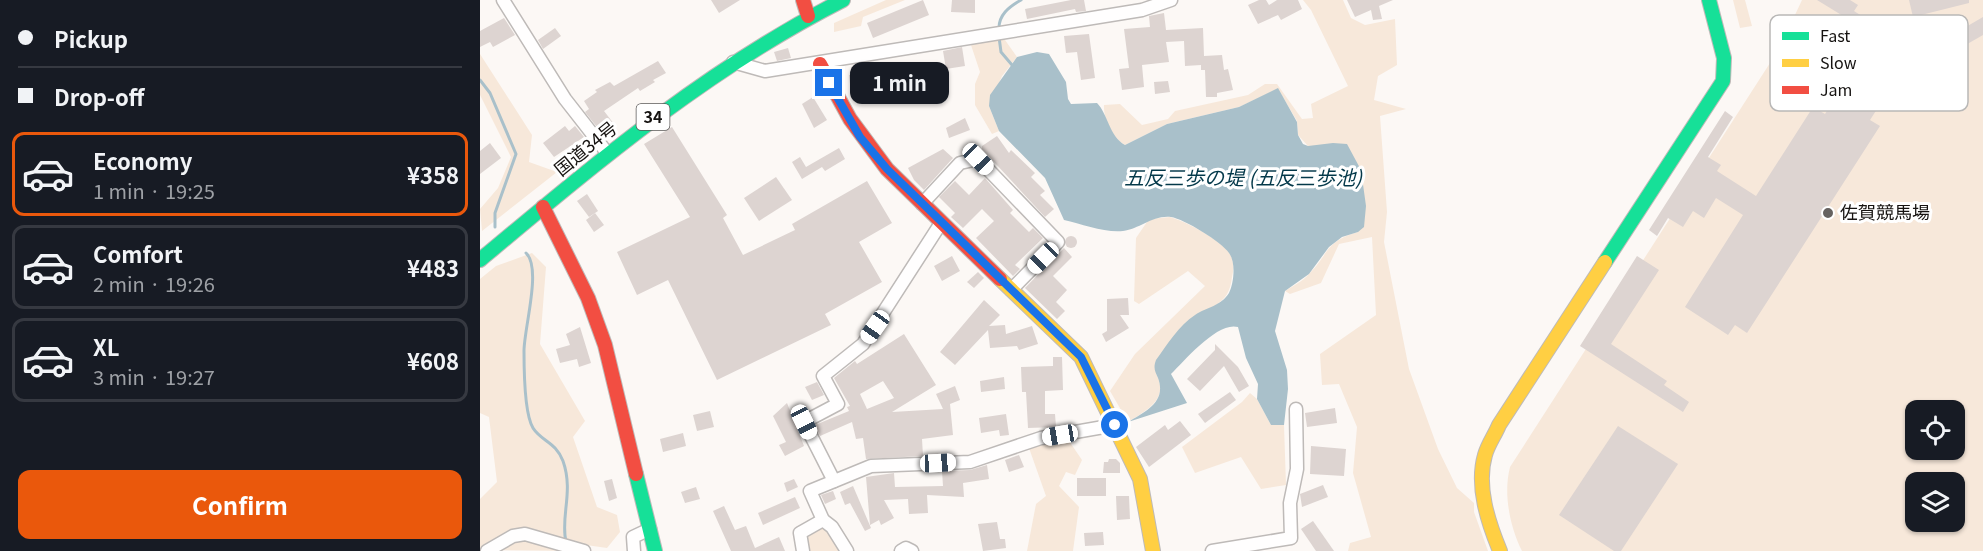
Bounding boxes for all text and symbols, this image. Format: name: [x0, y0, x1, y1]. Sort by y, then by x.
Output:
legend: [1770, 15, 1968, 111]
text: Pickup: [54, 22, 128, 54]
text: Fast: [1820, 23, 1850, 47]
text: Slow: [1820, 50, 1857, 74]
callout: 1 min: [850, 62, 949, 104]
text: 1 min: [872, 68, 927, 97]
route end: [815, 69, 842, 96]
text: Jam: [1820, 77, 1852, 101]
text: Drop-off: [54, 80, 144, 112]
road number: 34: [636, 104, 670, 130]
street label: 国道34号: [548, 114, 622, 181]
car: [959, 140, 997, 178]
text: Economy: [93, 144, 192, 176]
icon: car: [21, 147, 75, 201]
text: ¥358: [407, 158, 459, 190]
water label: 五反三歩の堤 (五反三歩池): [1124, 162, 1363, 191]
text: 1 min · 19:25: [93, 176, 215, 205]
place label: 佐賀競馬場: [1840, 198, 1930, 224]
marker: 佐賀競馬場: [1821, 206, 1835, 220]
text: Comfort: [93, 237, 183, 269]
car: [1024, 239, 1062, 277]
icon: car: [21, 240, 75, 294]
text: ¥483: [407, 251, 459, 283]
text: 2 min · 19:26: [93, 269, 215, 298]
car: [857, 307, 893, 347]
text: XL: [93, 330, 120, 362]
icon: car: [21, 333, 75, 387]
text: ¥608: [407, 344, 459, 376]
text: 3 min · 19:27: [93, 362, 215, 391]
map controls: [1905, 400, 1965, 532]
button: locate: [1905, 400, 1965, 460]
car: [788, 402, 820, 442]
route start: [1101, 411, 1128, 438]
car: [1041, 423, 1079, 447]
car: [920, 453, 956, 473]
button: Confirm: [18, 470, 462, 539]
button: layers: [1905, 472, 1965, 532]

